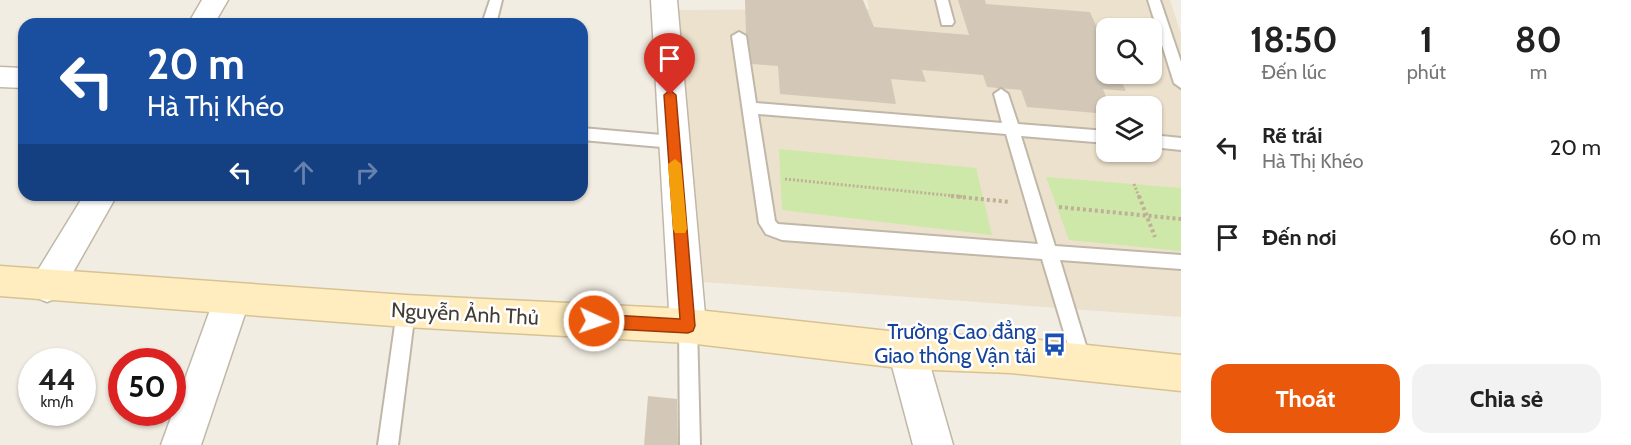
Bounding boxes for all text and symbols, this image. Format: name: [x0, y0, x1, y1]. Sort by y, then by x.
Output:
text: 18:50: [1250, 17, 1338, 61]
text: 1: [1420, 17, 1433, 61]
text: 80: [1515, 17, 1562, 61]
map controls: [1096, 18, 1162, 162]
button: search: [1096, 18, 1162, 84]
pin: [644, 33, 695, 95]
text: 20 m: [147, 38, 245, 90]
icon: left: [48, 42, 126, 120]
icon: arrive: [653, 42, 686, 75]
text: Đến lúc: [1261, 60, 1326, 84]
text: phút: [1407, 60, 1446, 84]
text: m: [1530, 60, 1547, 84]
text: Hà Thị Khéo: [147, 90, 284, 123]
button: layers: [1096, 96, 1162, 162]
text: Rẽ trái: [1262, 122, 1323, 149]
icon: left: [1211, 131, 1244, 164]
text: 20 m: [1550, 134, 1601, 161]
text: Hà Thị Khéo: [1262, 149, 1364, 173]
icon: left: [224, 156, 257, 189]
icon: ahead: [287, 156, 320, 189]
icon: right: [350, 156, 383, 189]
icon: arrive: [1211, 221, 1244, 254]
text: Đến nơi: [1262, 224, 1336, 251]
text: 60 m: [1549, 224, 1601, 251]
position arrow: [562, 289, 626, 353]
street label: Nguyễn Ảnh Thủ: [391, 297, 539, 330]
place label: Trường Cao đẳng Giao thông Vận tải: [874, 319, 1037, 368]
bus stop icon: Trường Cao đẳng Giao thông Vận tải: [1041, 331, 1067, 357]
speed limit sign: 50: [108, 348, 186, 426]
text: 44: [38, 361, 76, 398]
button: Thoát: [1211, 364, 1400, 433]
button: Chia sẻ: [1412, 364, 1601, 433]
text: km/h: [41, 393, 73, 411]

